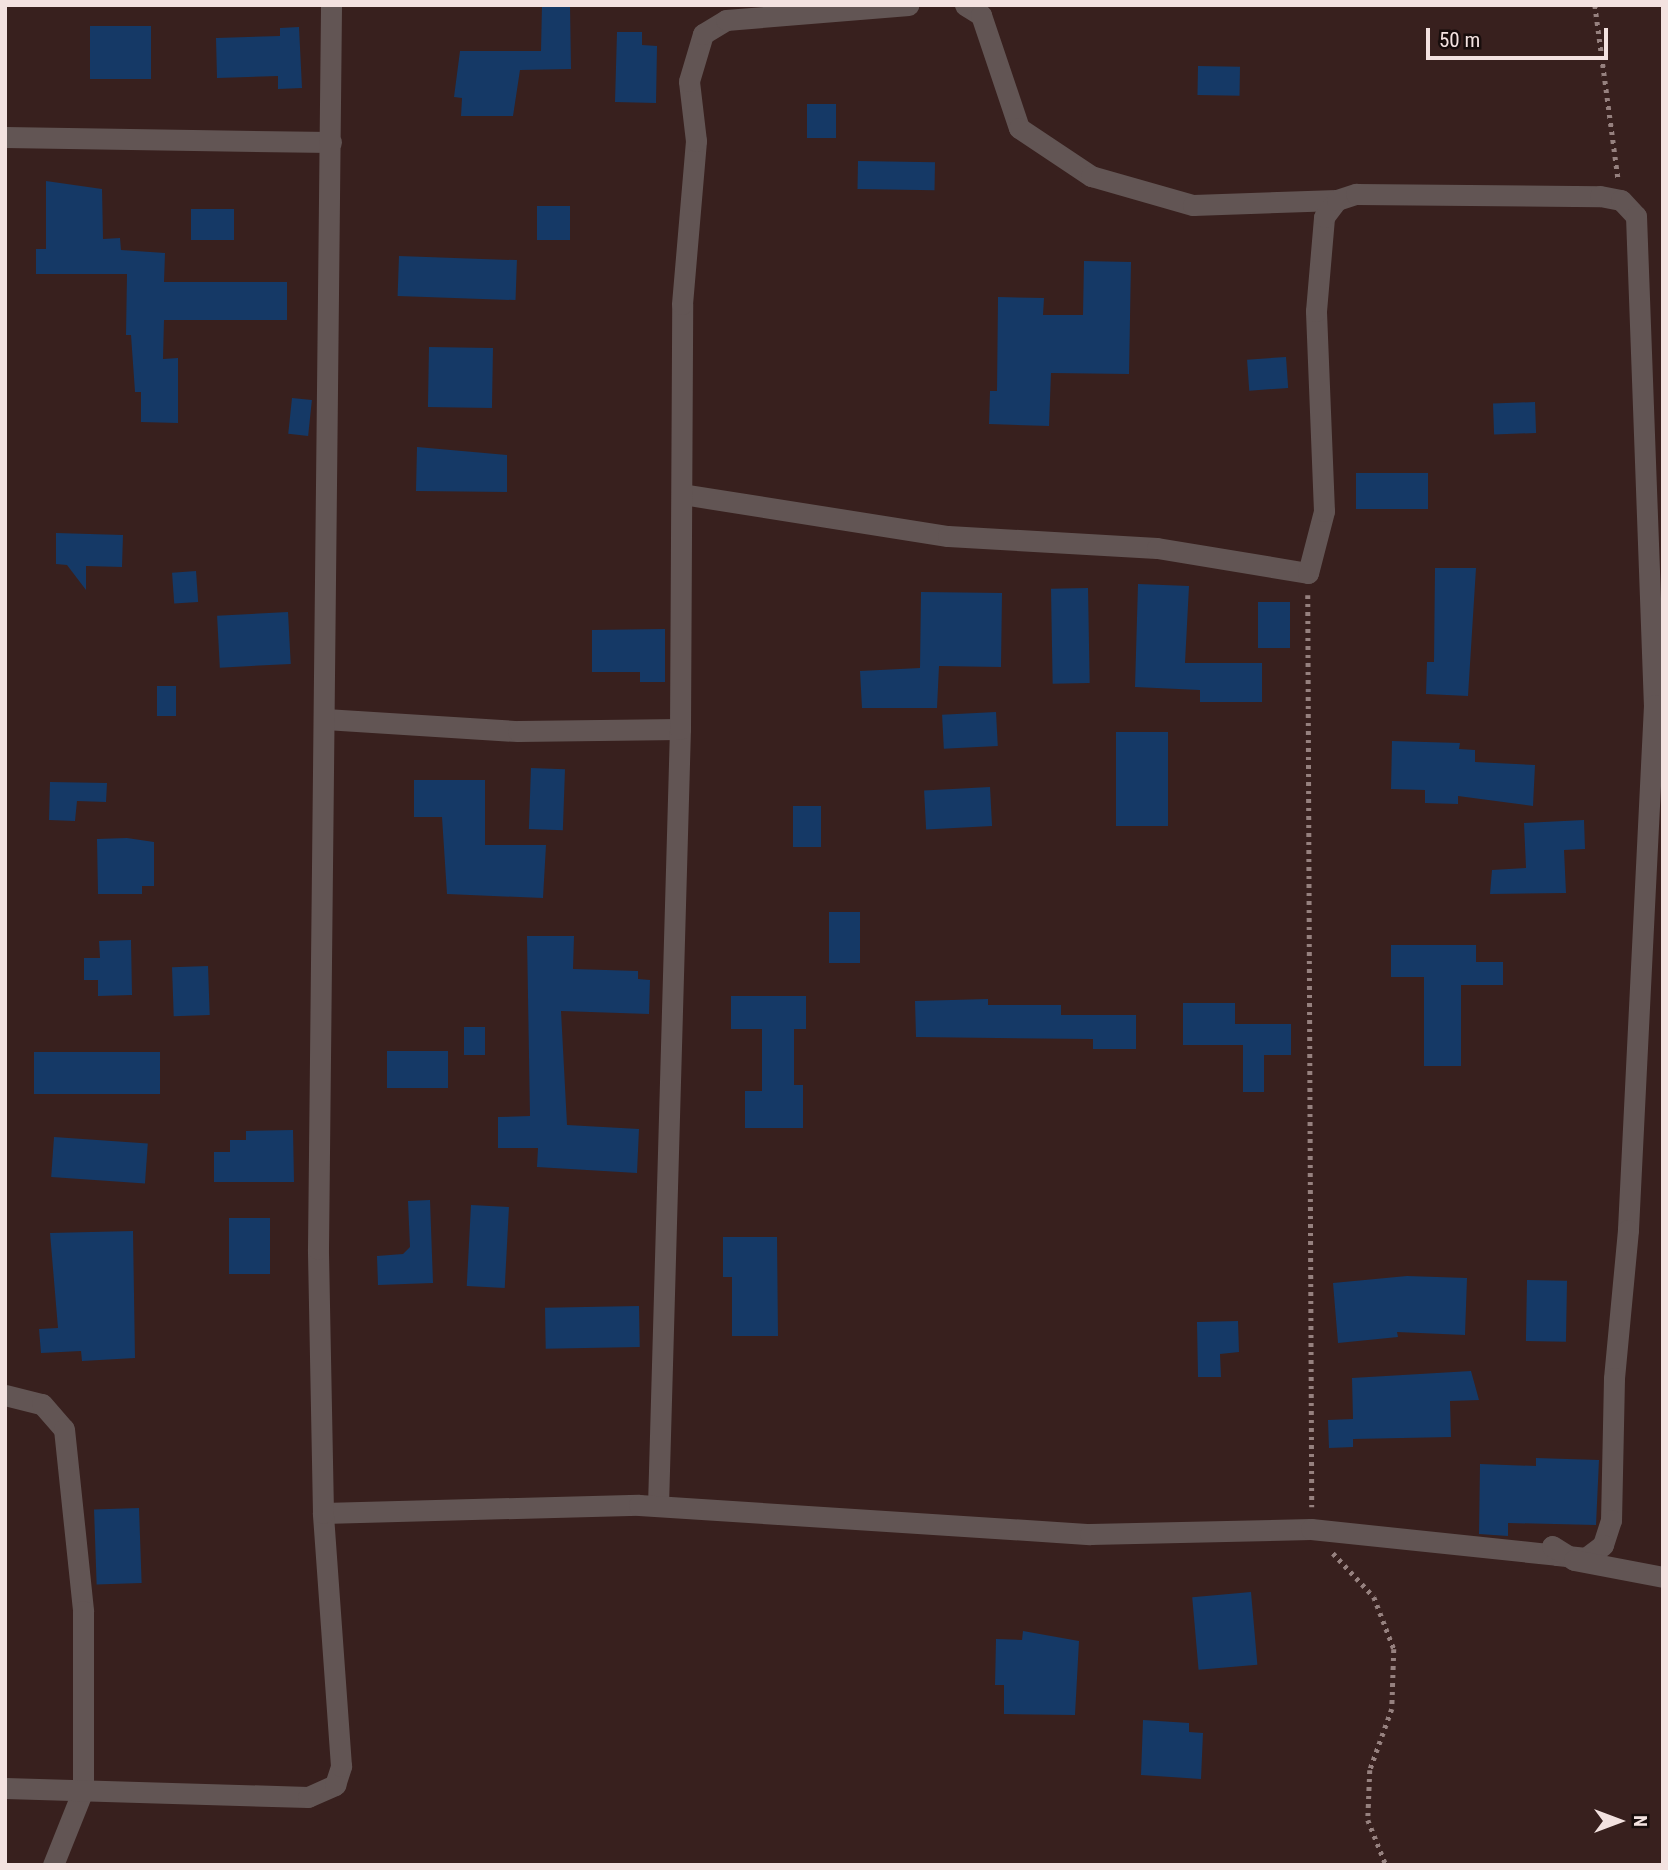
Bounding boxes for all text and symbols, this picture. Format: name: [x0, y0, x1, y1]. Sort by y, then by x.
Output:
scale bar: [1430, 14, 1612, 58]
text: 50 m: [1439, 28, 1480, 52]
north arrow: [1584, 1786, 1654, 1856]
text: N: [1629, 1815, 1652, 1827]

